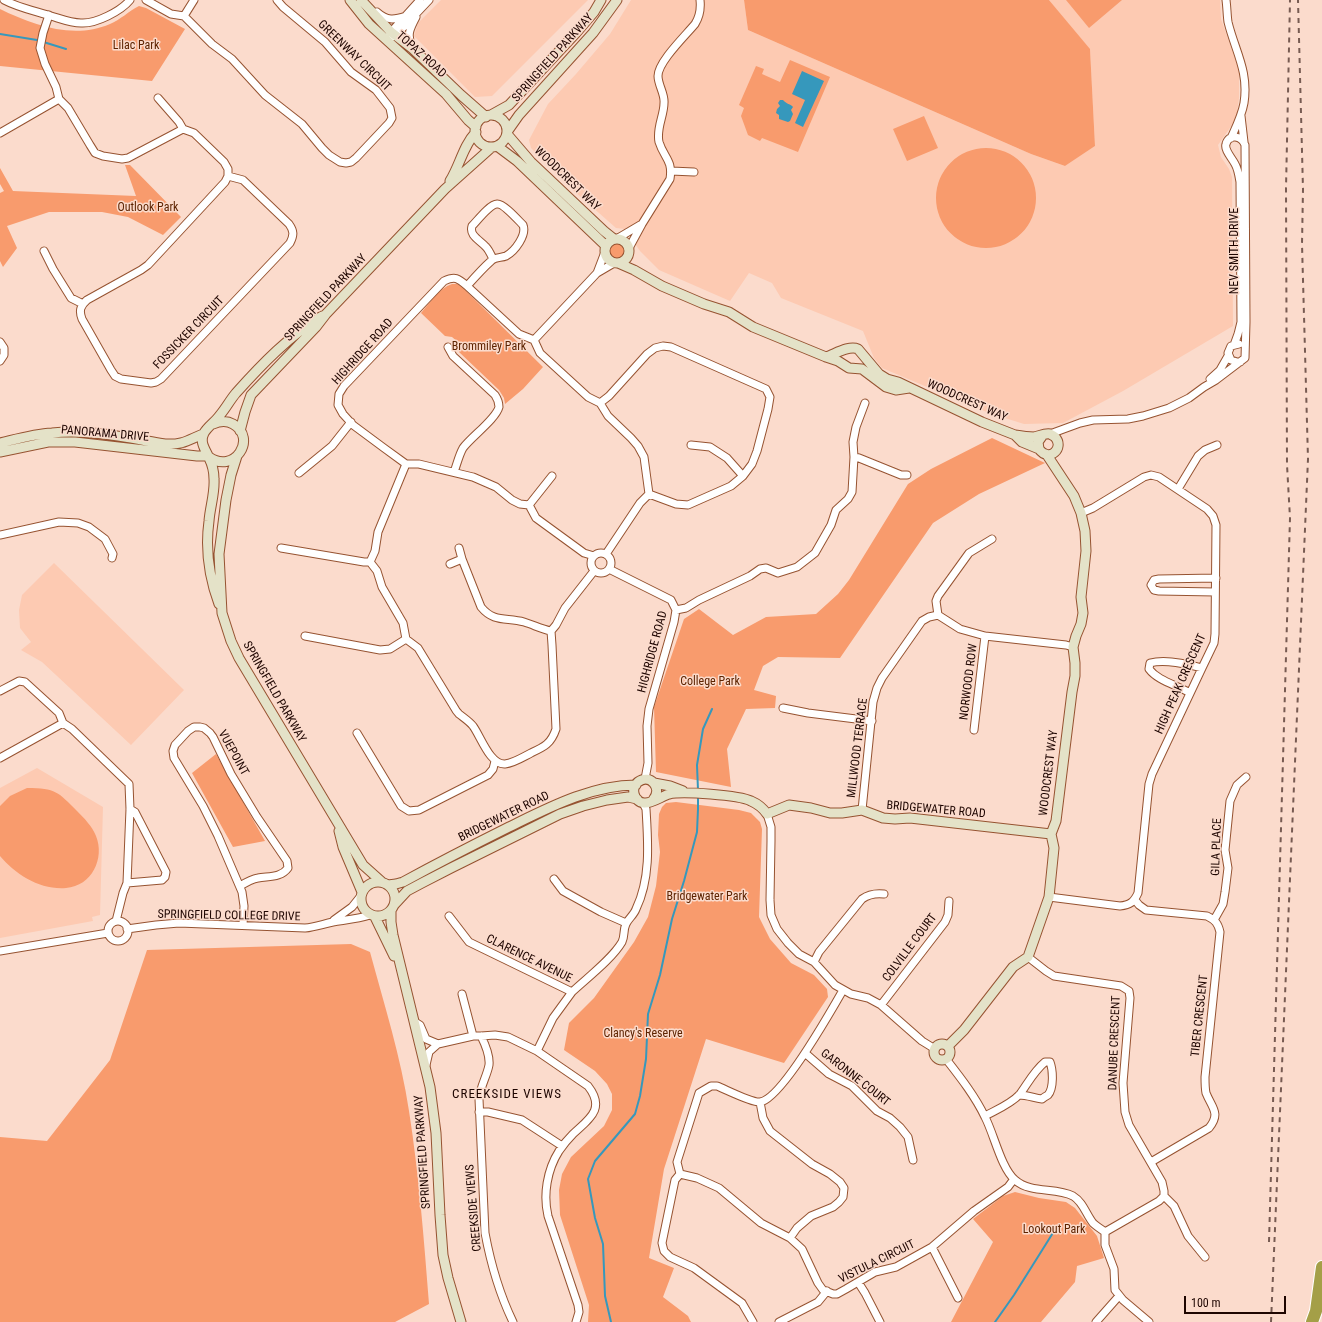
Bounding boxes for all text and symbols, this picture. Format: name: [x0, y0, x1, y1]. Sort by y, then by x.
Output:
street label: SPRINGFIELD PARKWAY: [509, 11, 597, 105]
street label: GREENWAY CIRCUIT: [314, 18, 394, 94]
street label: TOPAZ ROAD: [393, 29, 449, 81]
park label: Lilac Park: [113, 39, 159, 53]
street label: WOODCREST WAY: [531, 144, 603, 214]
park label: Outlook Park: [118, 201, 178, 215]
street label: NEV SMITH DRIVE: [1228, 208, 1242, 294]
street label: SPRINGFIELD PARKWAY: [282, 251, 370, 345]
street label: FOSSICKER CIRCUIT: [151, 294, 227, 372]
street label: HIGHRIDGE ROAD: [329, 316, 397, 388]
park label: Brommiley Park: [452, 340, 526, 354]
street label: WOODCREST WAY: [925, 377, 1009, 425]
street label: PANORAMA DRIVE: [60, 423, 150, 445]
street label: HIGHRIDGE ROAD: [635, 609, 671, 695]
street label: HIGH PEAK CRESCENT: [1152, 632, 1210, 736]
street label: SPRINGFIELD PARKWAY: [239, 639, 309, 745]
street label: NORWOOD ROW: [957, 643, 981, 721]
park label: College Park: [680, 675, 740, 689]
street label: MILLWOOD TERRACE: [845, 697, 871, 799]
street label: VUEPOINT: [215, 728, 251, 778]
street label: WOODCREST WAY: [1037, 729, 1061, 817]
street label: BRIDGEWATER ROAD: [456, 789, 552, 845]
street label: BRIDGEWATER ROAD: [886, 798, 986, 822]
street label: GILA PLACE: [1209, 818, 1225, 876]
park label: Bridgewater Park: [667, 890, 747, 904]
street label: SPRINGFIELD COLLEGE DRIVE: [157, 908, 301, 924]
street label: COLVILLE COURT: [880, 911, 940, 985]
street label: CLARENCE AVENUE: [484, 932, 574, 986]
street label: TIBER CRESCENT: [1189, 974, 1211, 1058]
street label: DANUBE CRESCENT: [1106, 995, 1124, 1091]
park label: Clancy's Reserve: [603, 1027, 683, 1041]
street label: GARONNE COURT: [817, 1046, 893, 1110]
district label: CREEKSIDE VIEWS: [452, 1087, 562, 1103]
street label: SPRINGFIELD PARKWAY: [412, 1095, 434, 1209]
street label: CREEKSIDE VIEWS: [463, 1164, 485, 1252]
park label: Lookout Park: [1023, 1223, 1085, 1237]
street label: VISTULA CIRCUIT: [836, 1237, 918, 1287]
scale bar: [1186, 1288, 1288, 1314]
text: 100 m: [1191, 1296, 1221, 1310]

